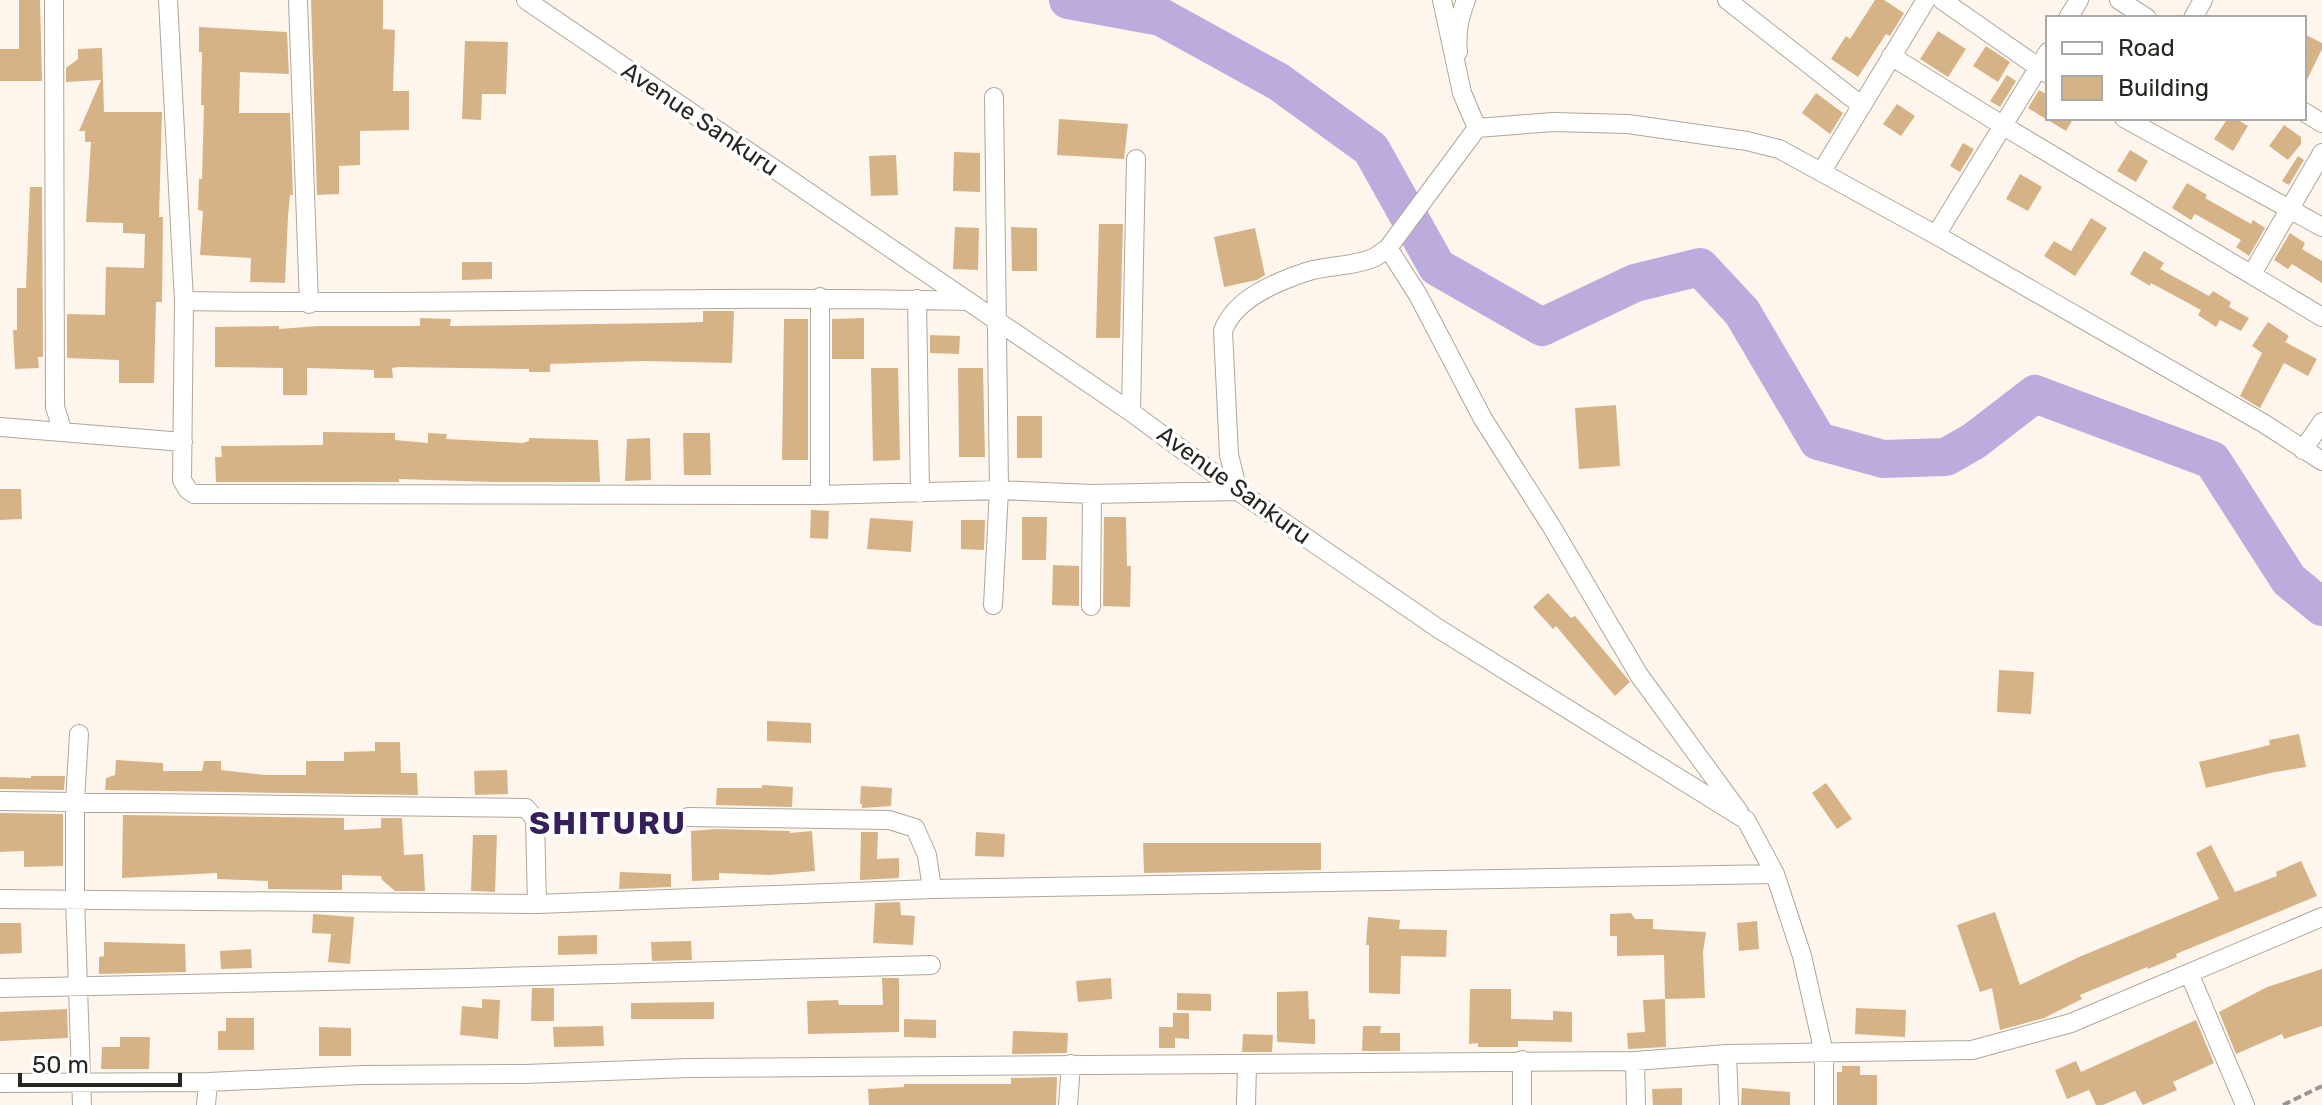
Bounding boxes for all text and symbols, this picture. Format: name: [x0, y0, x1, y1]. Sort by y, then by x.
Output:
legend: [2046, 16, 2306, 120]
text: Road: [2118, 34, 2175, 62]
street label: Avenue Sankuru: [616, 56, 784, 182]
text: Building: [2118, 74, 2209, 102]
street label: Avenue Sankuru: [1152, 420, 1316, 550]
district label: SHITURU: [529, 804, 687, 842]
scale bar: [20, 1037, 180, 1087]
text: 50 m: [32, 1051, 89, 1079]

